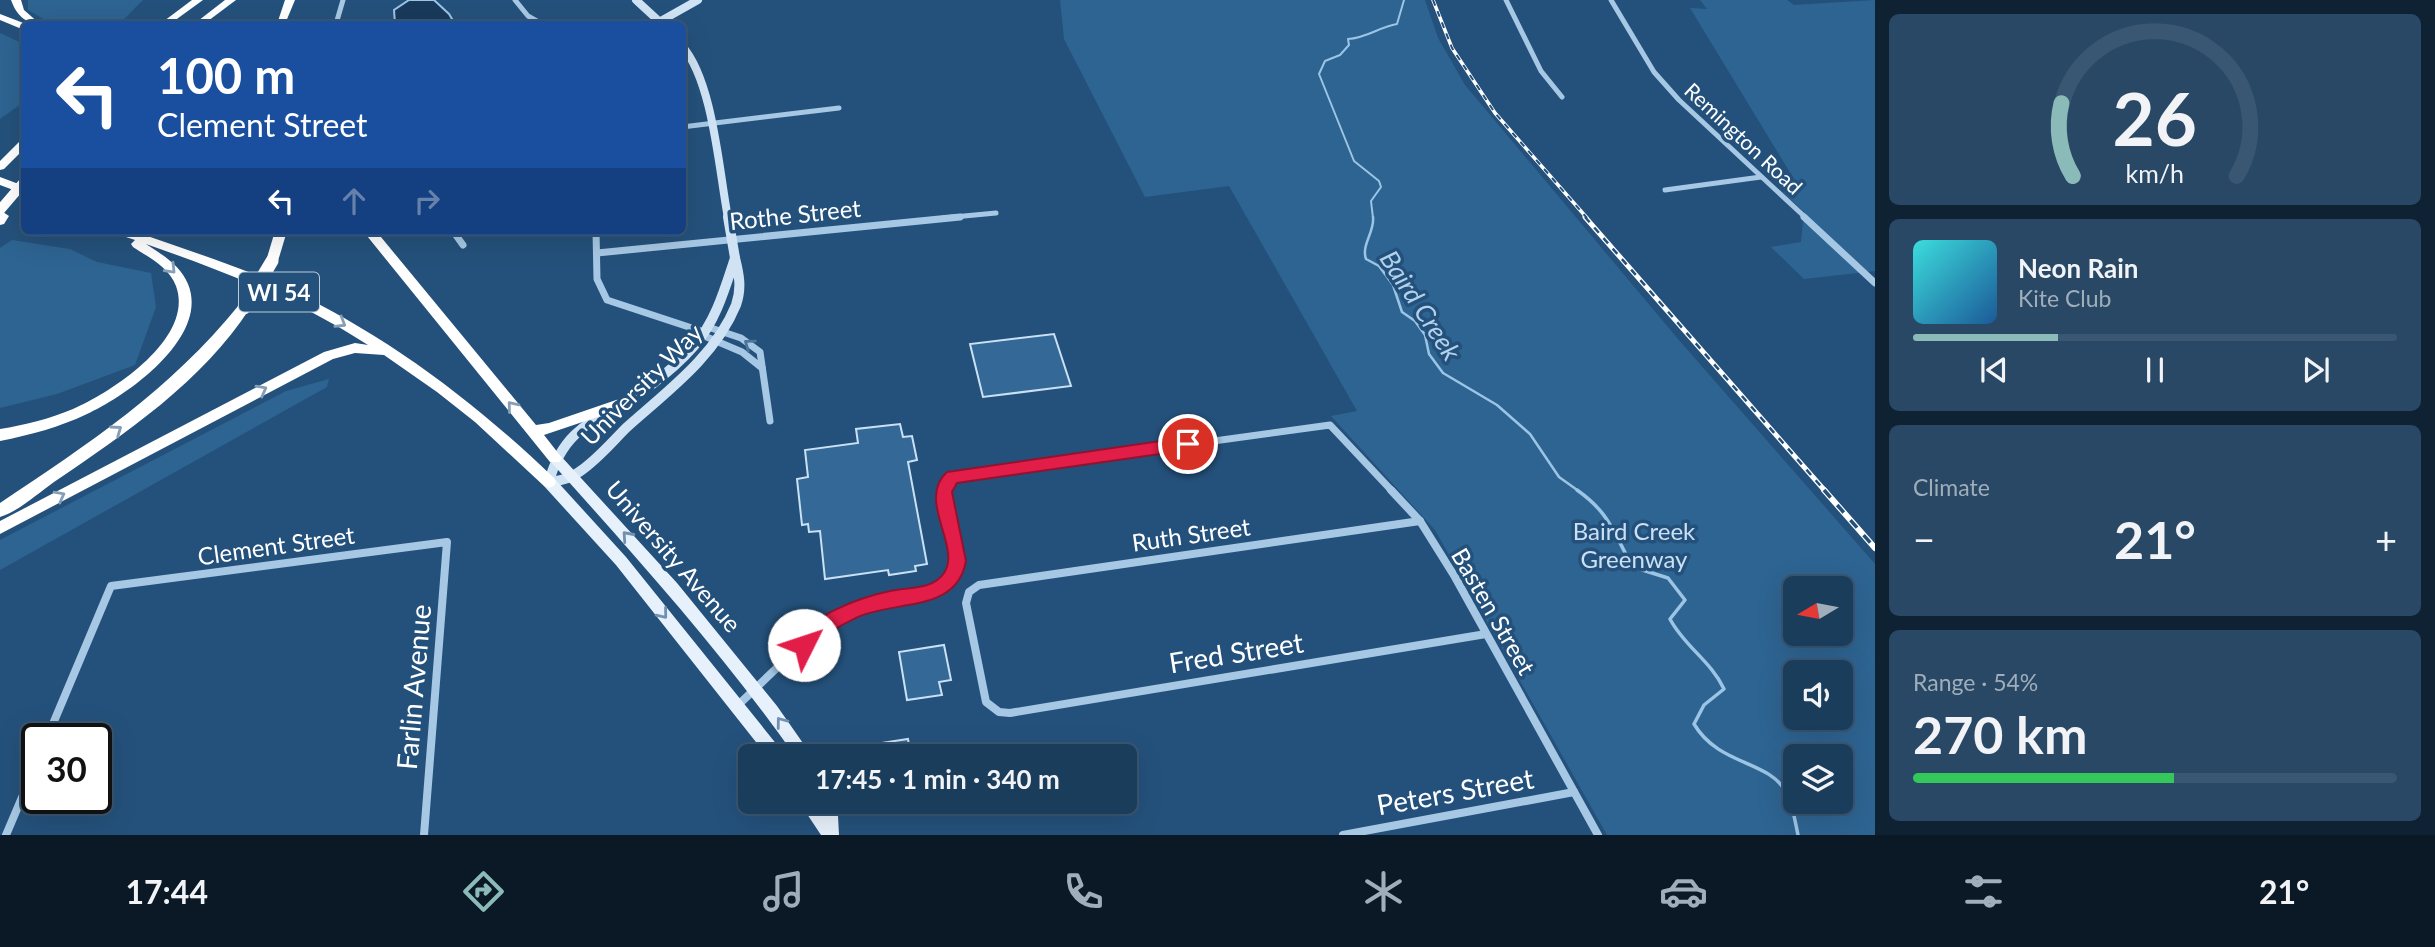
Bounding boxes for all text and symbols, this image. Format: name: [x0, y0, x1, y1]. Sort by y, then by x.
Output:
text: 100 m: [157, 46, 295, 104]
icon: left: [42, 49, 133, 140]
text: 26: [2113, 74, 2197, 162]
street label: Remington Road: [1680, 77, 1808, 199]
text: Clement Street: [157, 105, 368, 144]
text: km/h: [2126, 157, 2184, 187]
icon: left: [262, 182, 300, 220]
icon: ahead: [335, 182, 373, 220]
icon: right: [408, 182, 446, 220]
street label: Rothe Street: [728, 193, 862, 235]
water label: Baird Creek: [1374, 244, 1469, 367]
text: Neon Rain: [2018, 252, 2138, 284]
one-way arrow: [163, 261, 176, 274]
road number: WI 54: [239, 272, 319, 312]
text: Kite Club: [2018, 284, 2111, 312]
one-way arrow: [334, 315, 347, 328]
street label: University Way: [574, 317, 708, 451]
one-way arrow: [744, 340, 757, 352]
icon: previous: [1975, 351, 2013, 389]
icon: pause: [2136, 351, 2174, 389]
icon: next: [2297, 351, 2335, 389]
one-way arrow: [255, 385, 267, 398]
one-way arrow: [507, 401, 520, 413]
pin: [1158, 414, 1218, 474]
icon: arrive: [1169, 425, 1207, 463]
one-way arrow: [109, 426, 122, 438]
text: Climate: [1913, 473, 1990, 501]
street label: University Avenue: [600, 474, 748, 638]
one-way arrow: [53, 490, 66, 504]
text: 21°: [2114, 508, 2196, 570]
street label: Ruth Street: [1130, 511, 1252, 557]
park label: Baird Creek Greenway: [1573, 516, 1696, 573]
text: −: [1913, 516, 1935, 562]
text: +: [2375, 516, 2397, 562]
street label: Clement Street: [196, 520, 357, 570]
one-way arrow: [622, 531, 635, 544]
street label: Basten Street: [1446, 542, 1542, 680]
north arrow: [1783, 576, 1853, 646]
map controls: [1783, 576, 1853, 814]
street label: Farlin Avenue: [389, 603, 437, 771]
one-way arrow: [655, 606, 668, 618]
position arrow: [767, 608, 841, 682]
street label: Fred Street: [1166, 625, 1306, 679]
button: sound: [1783, 660, 1853, 730]
text: Range · 54%: [1913, 668, 2038, 696]
text: 270 km: [1913, 703, 2087, 765]
one-way arrow: [776, 717, 789, 730]
speed limit sign: 30: [21, 723, 112, 814]
button: layers: [1783, 744, 1853, 814]
street label: Peters Street: [1374, 760, 1536, 822]
text: 17:45 · 1 min · 340 m: [815, 763, 1060, 795]
icon: directions: [459, 867, 508, 916]
icon: music: [759, 867, 808, 916]
icon: phone: [1059, 867, 1108, 916]
icon: climate: [1359, 867, 1408, 916]
icon: car: [1659, 867, 1708, 916]
icon: filters: [1959, 867, 2008, 916]
text: 17:44: [126, 872, 208, 911]
text: 21°: [2259, 872, 2309, 911]

